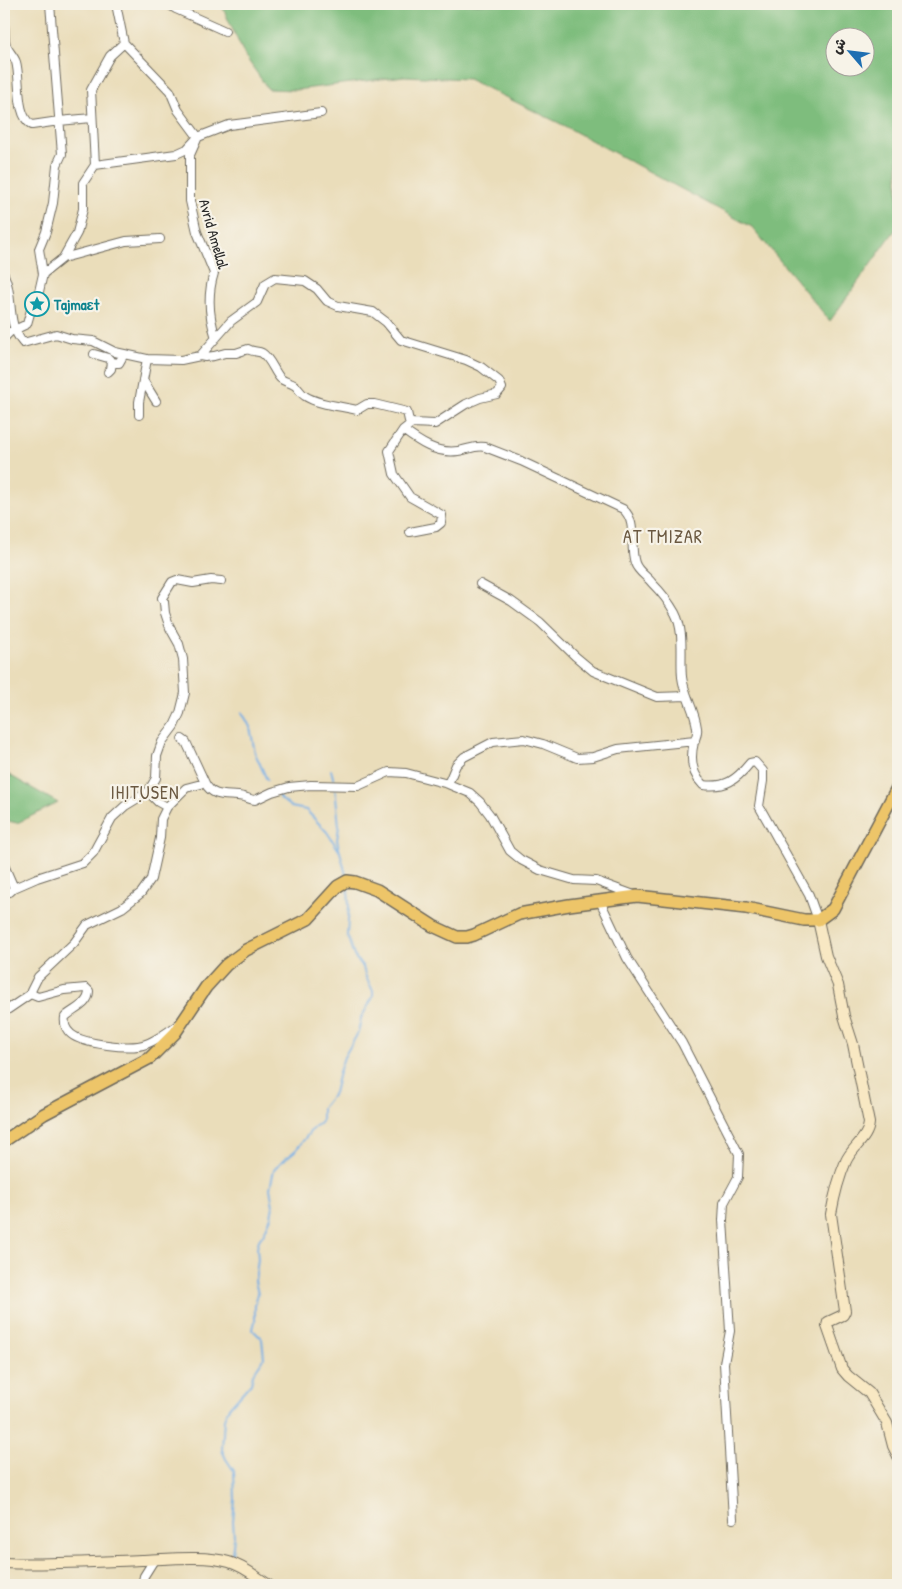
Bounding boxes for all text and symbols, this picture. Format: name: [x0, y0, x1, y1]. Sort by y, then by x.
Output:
north arrow: [824, 28, 874, 78]
text: ش: [826, 34, 850, 57]
street label: Avrid Amellal: [194, 197, 234, 271]
place icon: Tajmaɛt: [24, 291, 50, 317]
place label: Tajmaɛt: [53, 294, 100, 315]
district label: AT TMIZAR: [623, 524, 703, 549]
district label: IḤIṬUSEN: [110, 780, 180, 805]

